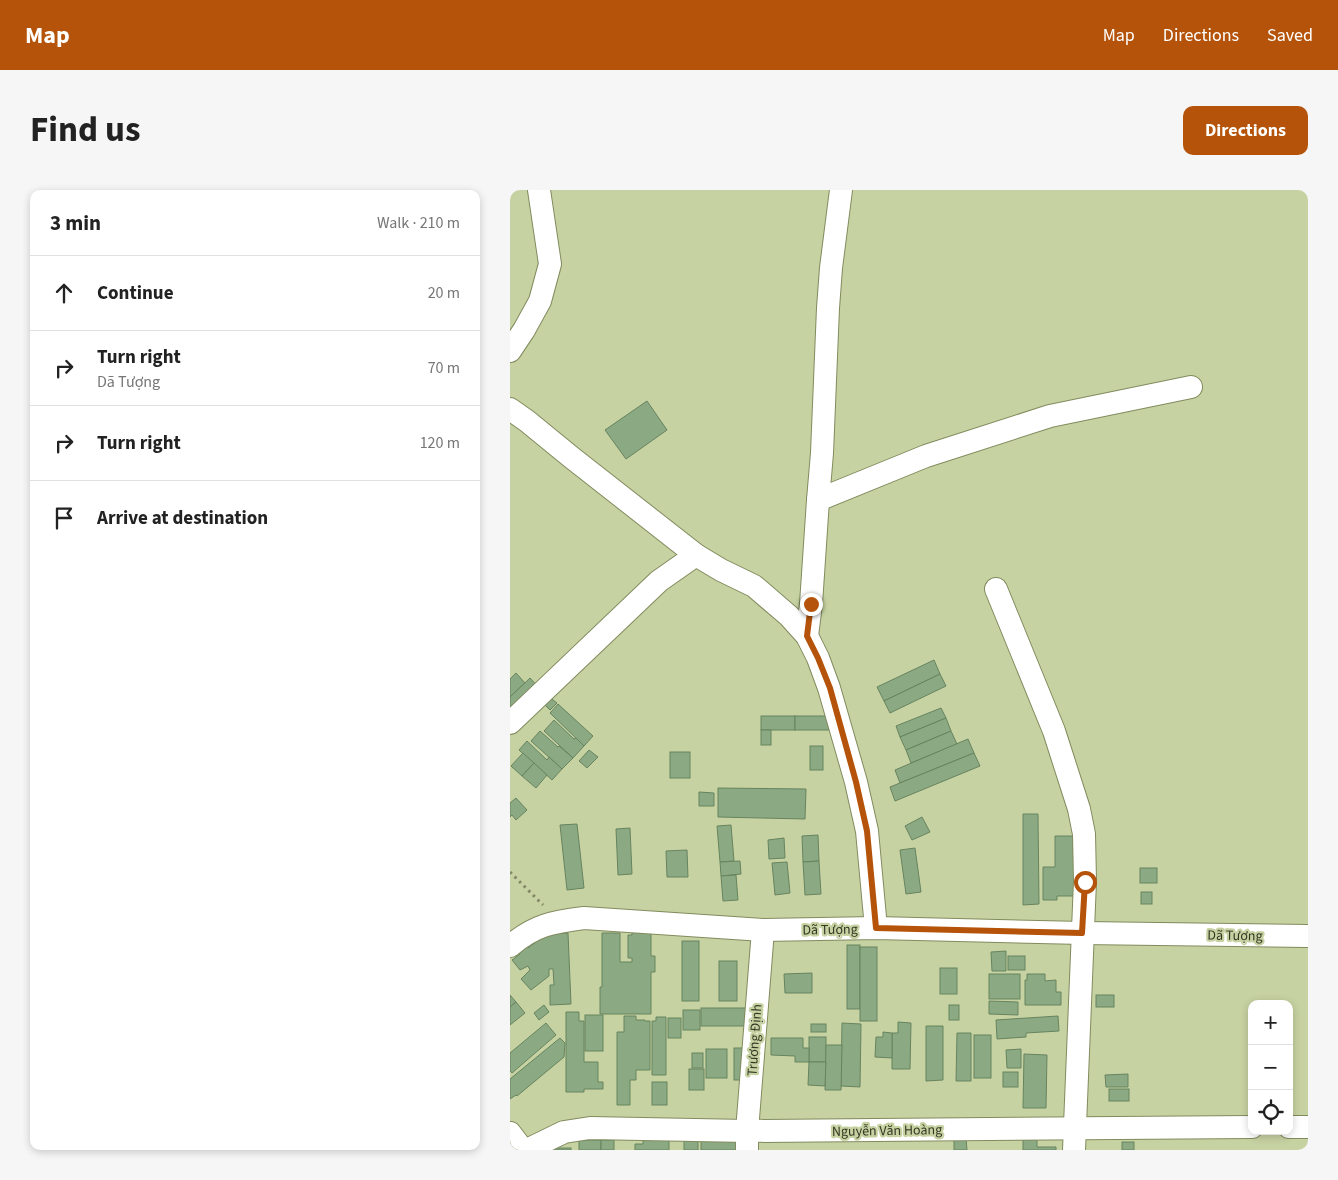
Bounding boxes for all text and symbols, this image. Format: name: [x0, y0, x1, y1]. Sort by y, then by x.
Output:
text: Map: [25, 18, 70, 53]
text: Map: [1103, 23, 1135, 48]
text: Directions: [1163, 23, 1239, 48]
text: Saved: [1267, 23, 1313, 48]
text: Find us: [30, 105, 140, 155]
button: Directions: [1183, 106, 1308, 155]
text: 3 min: [50, 208, 101, 238]
text: Walk · 210 m: [377, 212, 460, 234]
icon: ahead: [50, 279, 78, 307]
text: Continue: [97, 280, 174, 307]
text: 20 m: [428, 282, 460, 304]
text: Turn right: [97, 344, 181, 371]
icon: right: [50, 354, 78, 382]
text: 70 m: [428, 357, 460, 379]
text: Dã Tượng: [97, 371, 160, 393]
icon: right: [50, 429, 78, 457]
text: Turn right: [97, 430, 181, 457]
text: 120 m: [420, 432, 460, 454]
icon: arrive: [50, 504, 78, 532]
text: Arrive at destination: [97, 505, 268, 532]
route end: [800, 593, 823, 616]
route start: [1074, 871, 1097, 894]
street label: Dã Tượng: [802, 920, 858, 940]
street label: Dã Tượng: [1207, 926, 1263, 946]
map controls: [1248, 1000, 1293, 1135]
button: +: [1248, 1000, 1293, 1045]
street label: Trương Định: [743, 1003, 767, 1077]
button: −: [1248, 1045, 1293, 1090]
button: locate: [1248, 1090, 1293, 1135]
street label: Nguyễn Văn Hoàng: [832, 1120, 942, 1142]

